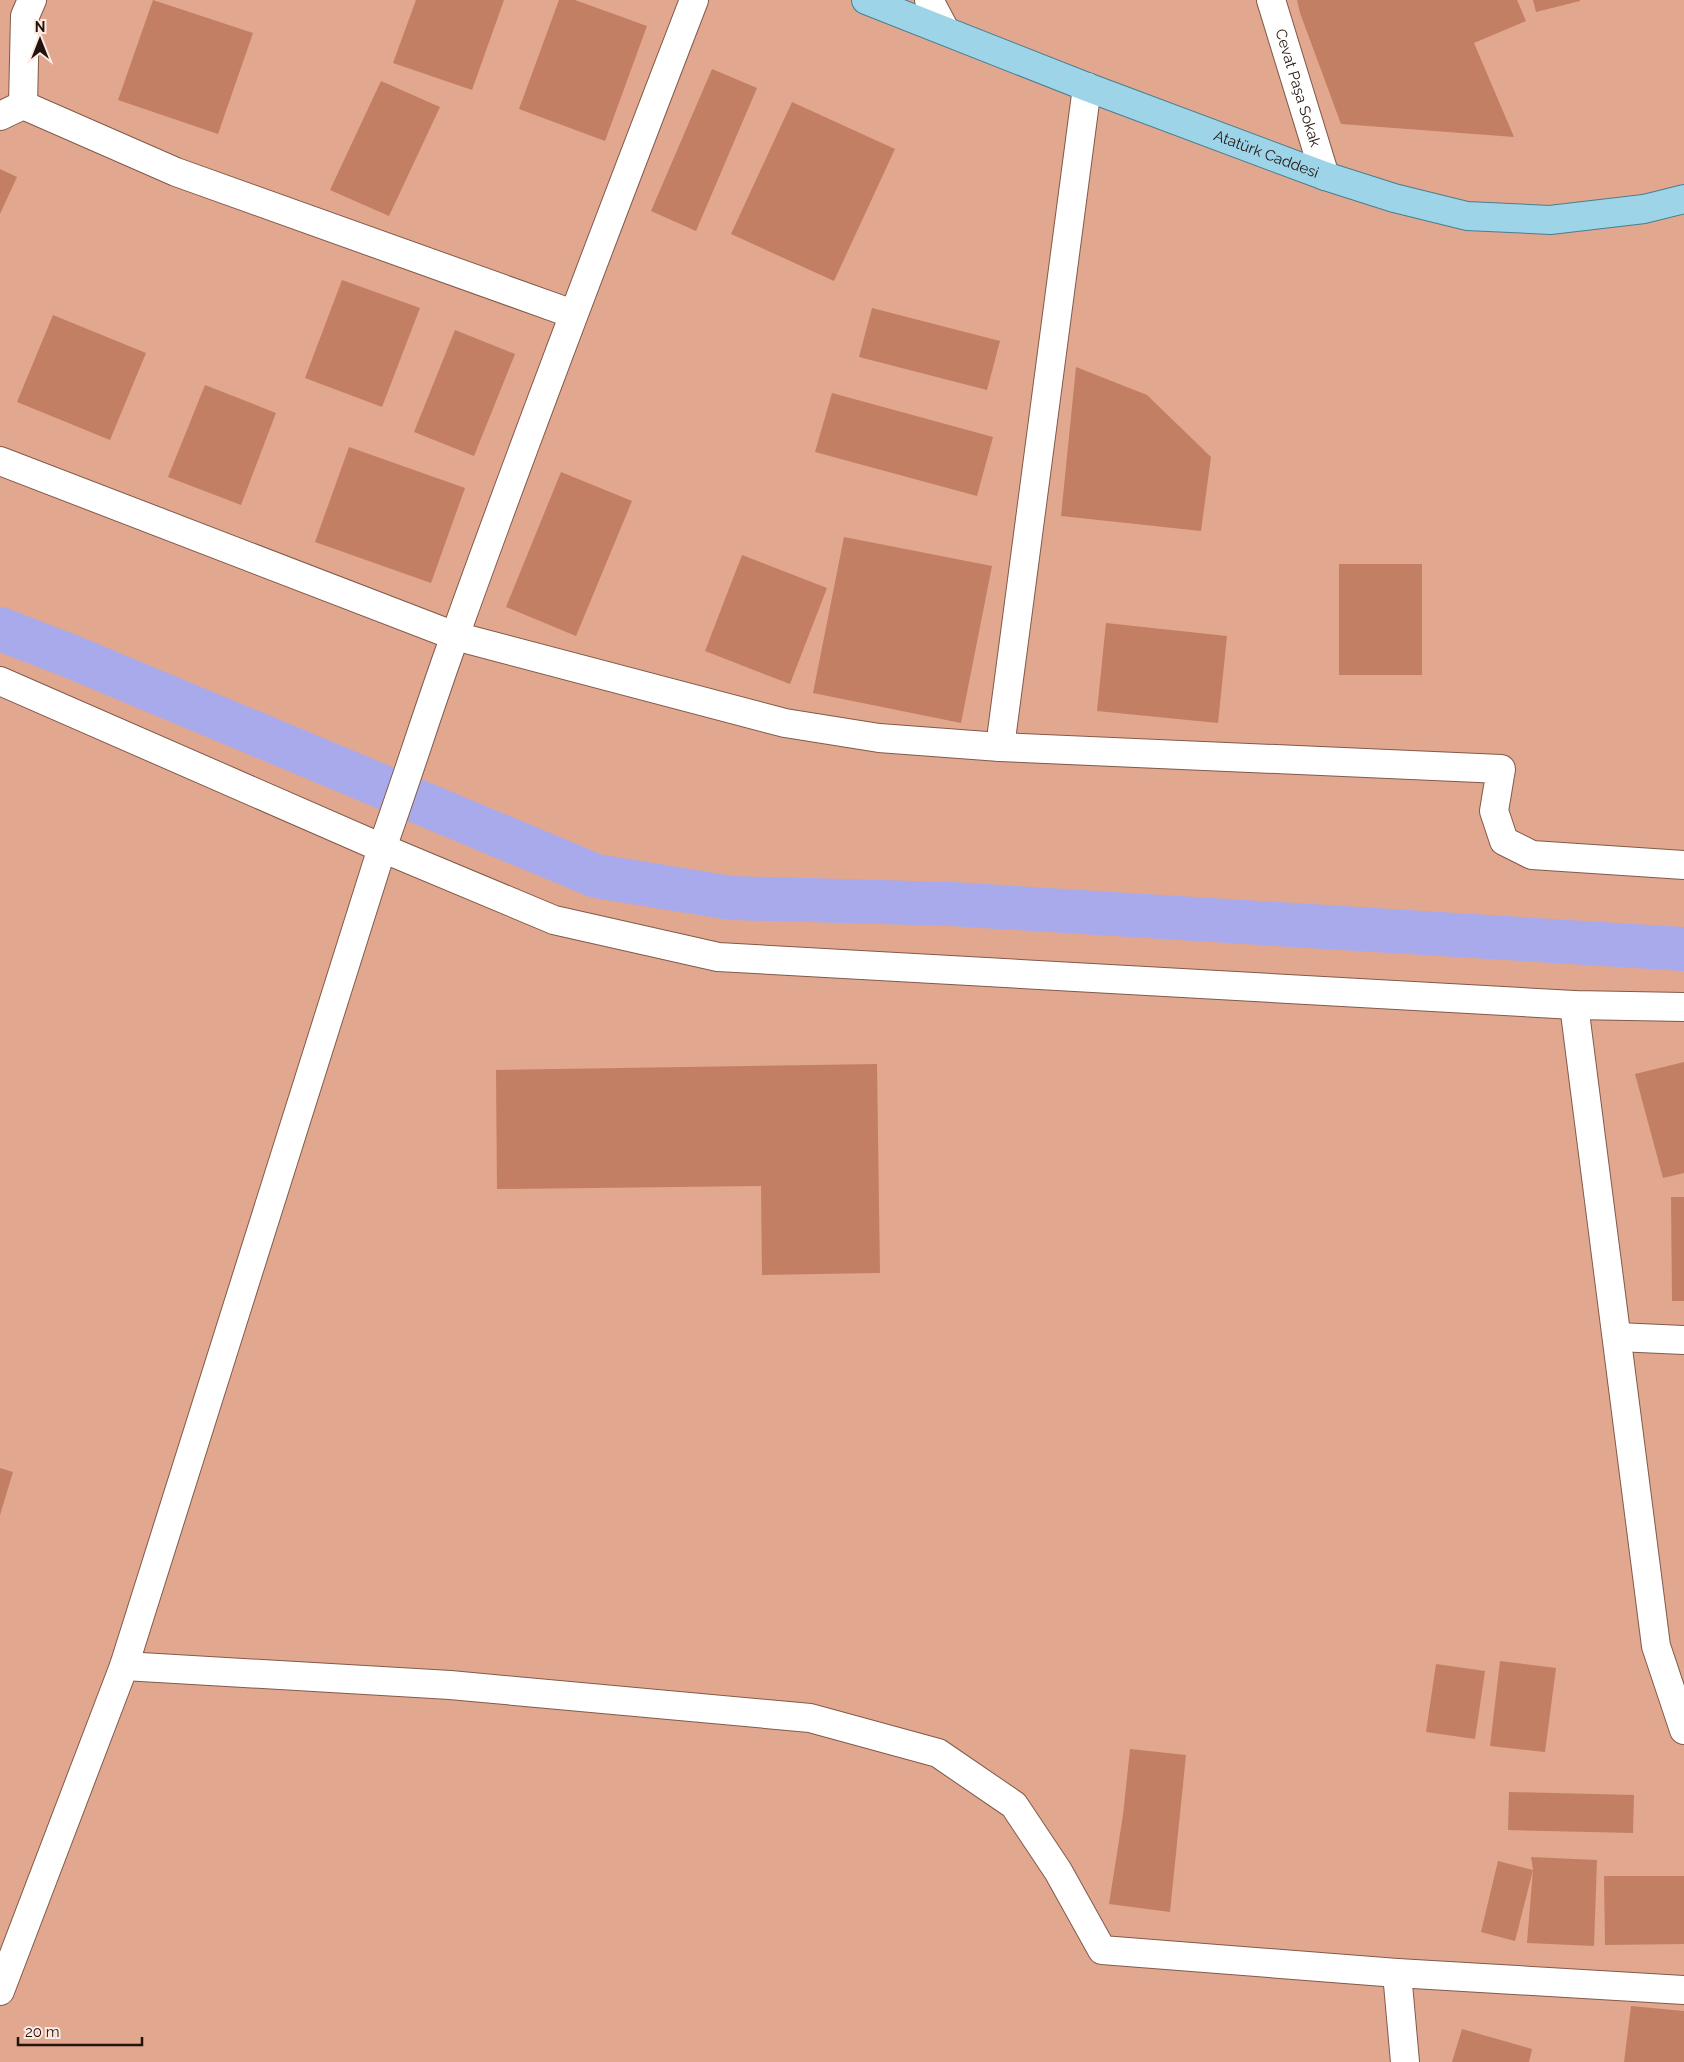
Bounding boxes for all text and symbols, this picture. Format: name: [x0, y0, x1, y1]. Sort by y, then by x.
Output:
north arrow: [15, 15, 65, 65]
text: N: [35, 19, 45, 35]
street label: Cevat Paşa Sokak: [1271, 27, 1325, 149]
street label: Atatürk Caddesi: [1211, 126, 1321, 182]
scale bar: [18, 2014, 141, 2046]
text: 20 m: [25, 2023, 60, 2041]

